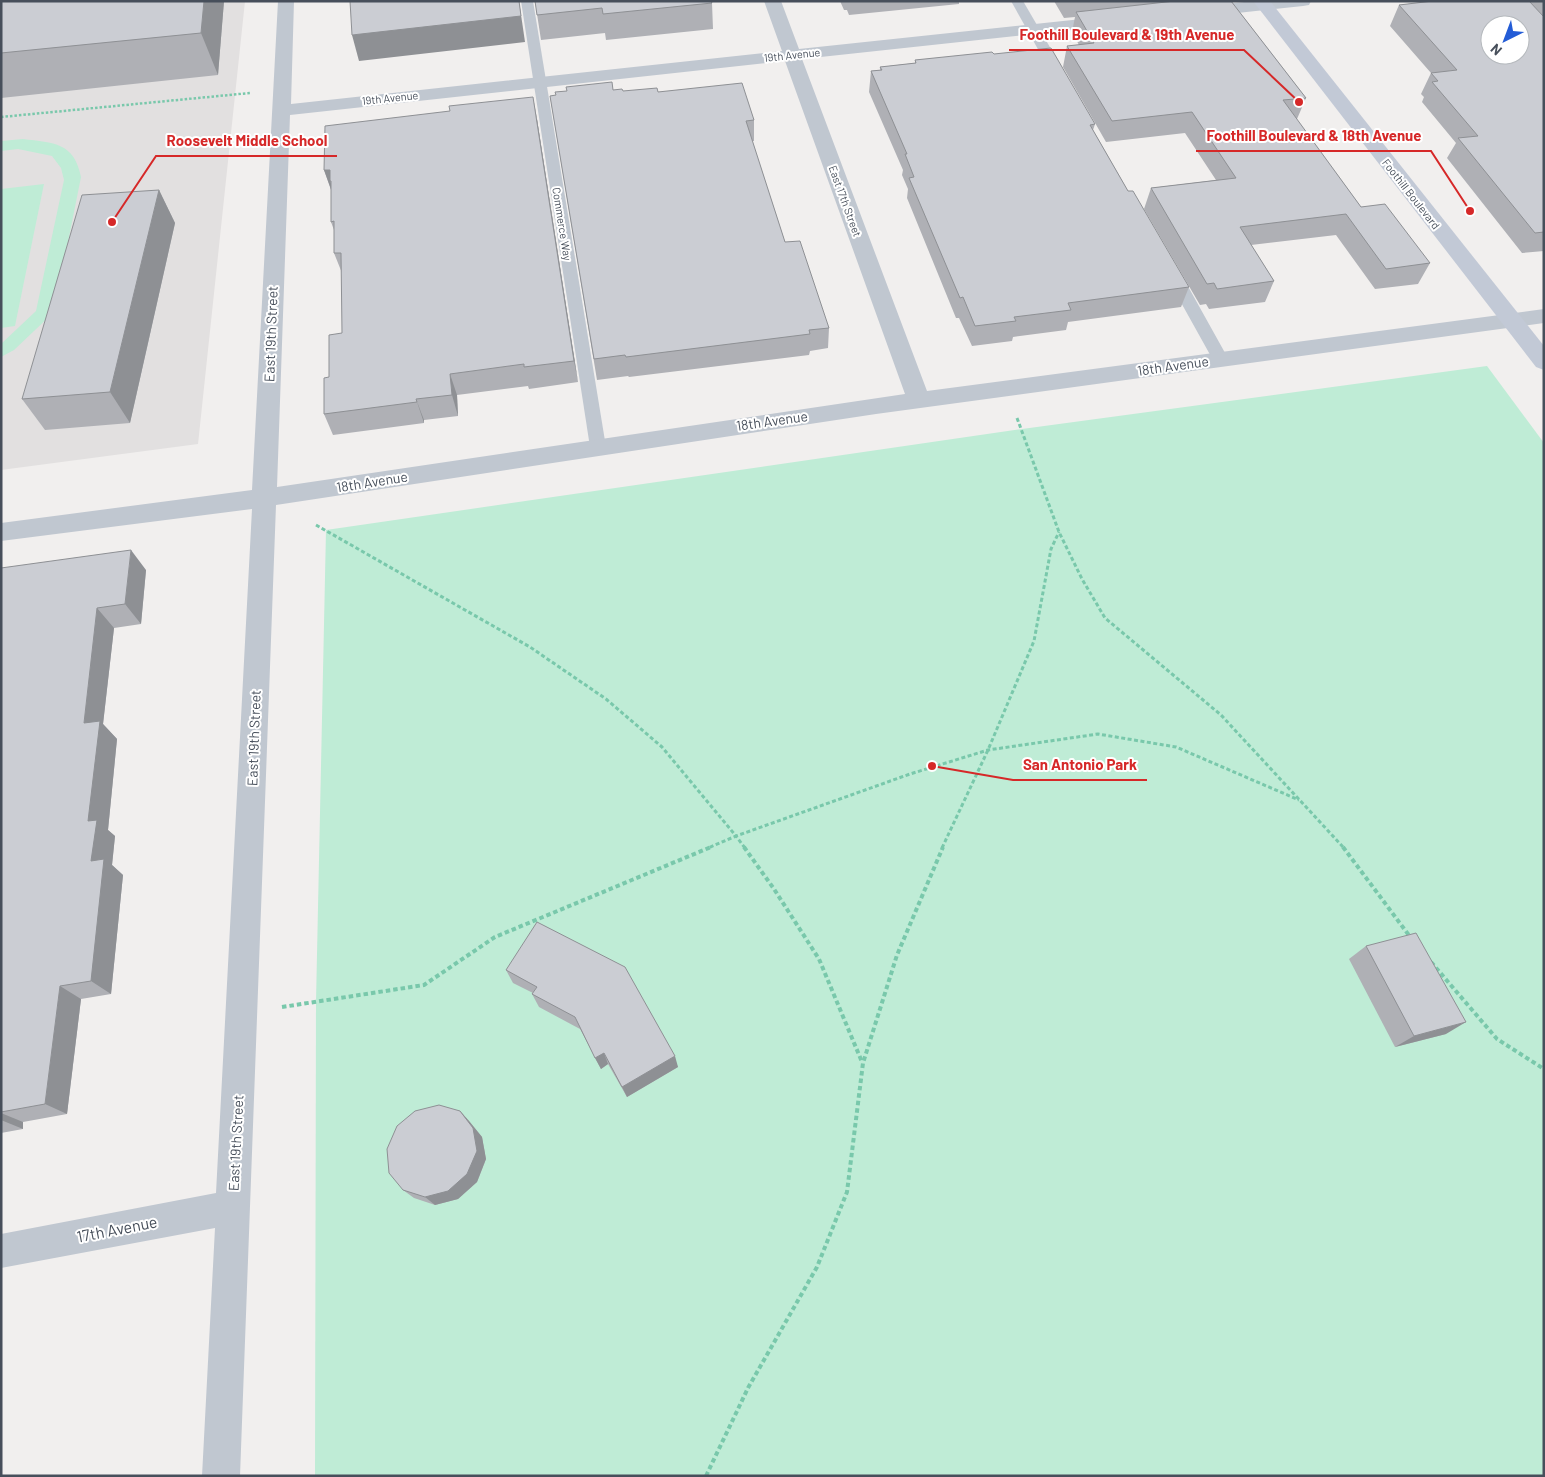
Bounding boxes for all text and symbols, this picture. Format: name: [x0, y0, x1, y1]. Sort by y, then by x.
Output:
north arrow: [1480, 15, 1530, 65]
callout: Foothill Boulevard & 19th Avenue: [1009, 20, 1244, 50]
text: Foothill Boulevard & 19th Avenue: [1020, 25, 1234, 43]
text: N: [1487, 41, 1505, 59]
street label: 19th Avenue: [763, 45, 821, 64]
street label: 19th Avenue: [361, 88, 419, 107]
callout: Foothill Boulevard & 18th Avenue: [1196, 121, 1431, 151]
callout: Roosevelt Middle School: [156, 126, 337, 156]
text: Foothill Boulevard & 18th Avenue: [1207, 126, 1421, 144]
text: Roosevelt Middle School: [167, 131, 327, 149]
street label: Foothill Boulevard: [1380, 156, 1443, 231]
street label: East 17th Street: [827, 163, 864, 238]
street label: Commerce Way: [550, 186, 575, 262]
street label: East 19th Street: [260, 286, 281, 382]
street label: 18th Avenue: [1136, 352, 1210, 379]
street label: 18th Avenue: [735, 407, 809, 434]
street label: 18th Avenue: [335, 467, 409, 496]
street label: East 19th Street: [243, 690, 264, 786]
callout: San Antonio Park: [1013, 750, 1147, 780]
text: San Antonio Park: [1023, 755, 1137, 773]
street label: East 19th Street: [224, 1095, 247, 1191]
street label: 17th Avenue: [75, 1211, 159, 1246]

